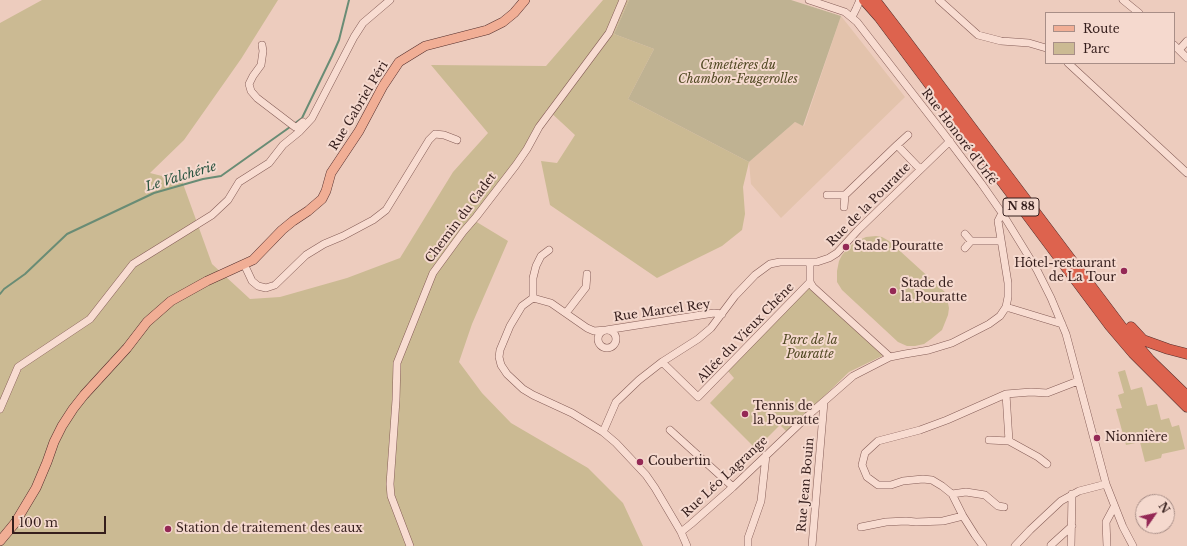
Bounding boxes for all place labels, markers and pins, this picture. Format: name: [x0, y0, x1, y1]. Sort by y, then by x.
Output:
place label: Stade Pouratte: [854, 240, 943, 254]
marker: Stade Pouratte: [841, 242, 851, 252]
place label: Hôtel-restaurant de La Tour: [1014, 257, 1116, 285]
marker: Hôtel-restaurant de La Tour: [1119, 266, 1129, 276]
place label: Stade de la Pouratte: [901, 277, 967, 305]
marker: Stade de la Pouratte: [888, 286, 898, 296]
place label: Tennis de la Pouratte: [753, 400, 819, 428]
marker: Tennis de la Pouratte: [740, 409, 750, 419]
place label: Nionnière: [1105, 431, 1168, 445]
marker: Nionnière: [1092, 433, 1102, 443]
place label: Coubertin: [648, 455, 711, 469]
marker: Coubertin: [635, 457, 645, 467]
place label: Station de traitement des eaux: [176, 522, 363, 536]
marker: Station de traitement des eaux: [163, 524, 173, 534]

